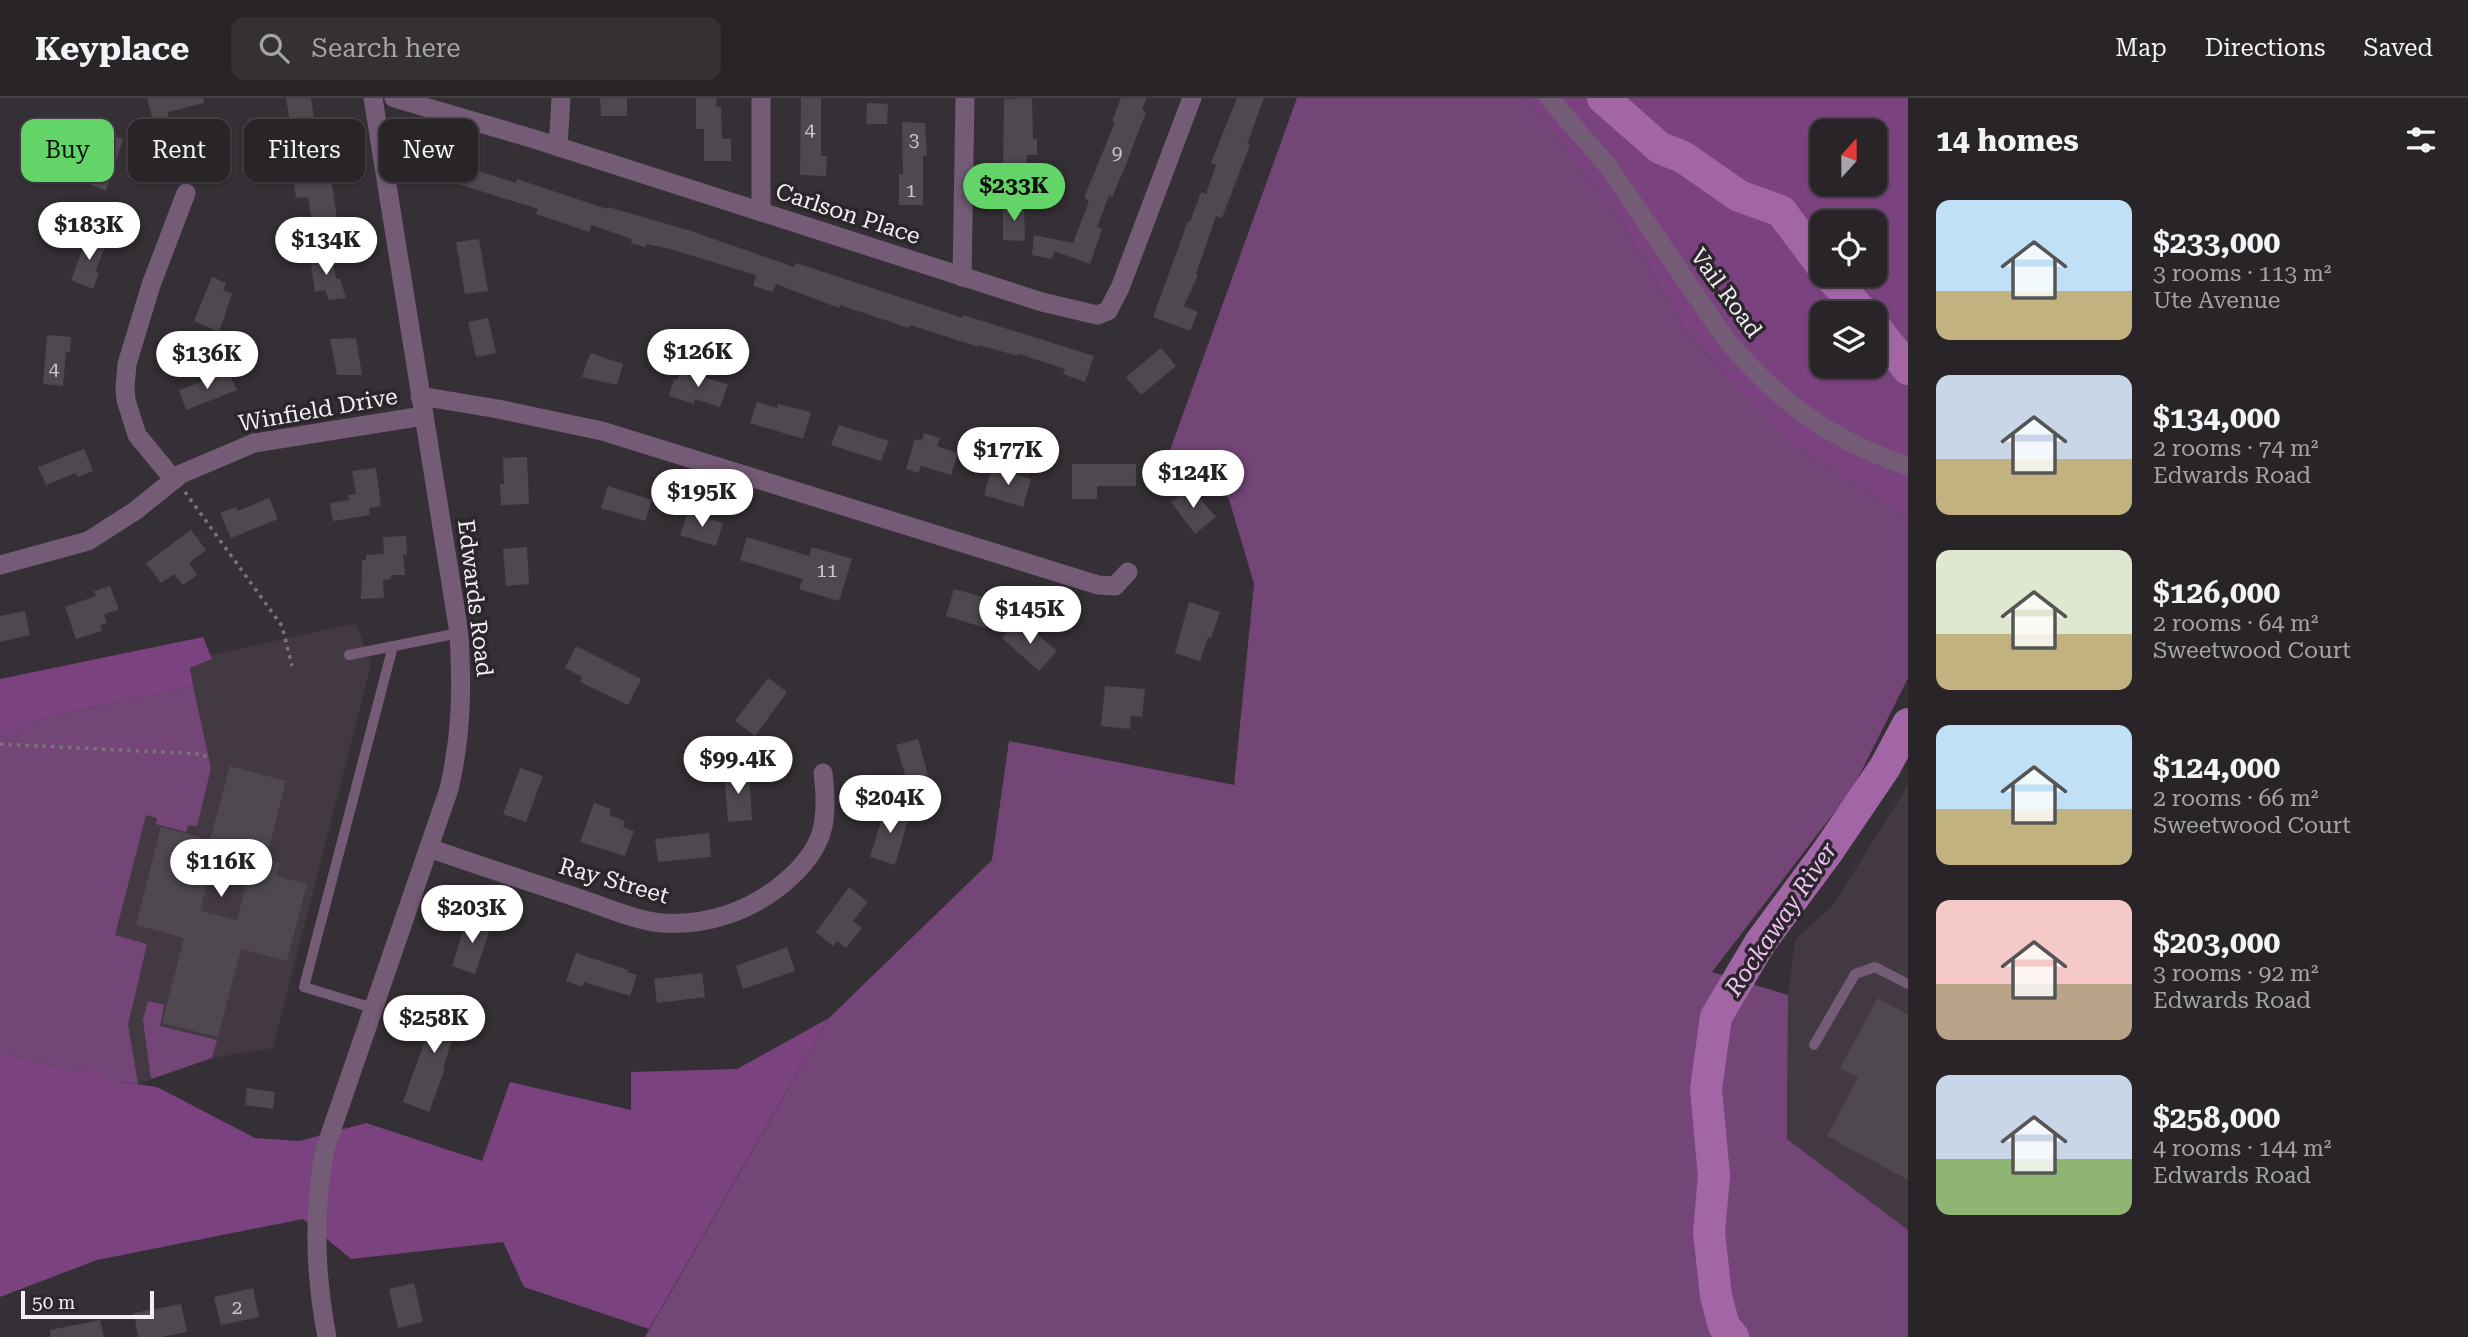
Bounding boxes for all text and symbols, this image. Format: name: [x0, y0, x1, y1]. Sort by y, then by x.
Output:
search box: [231, 17, 721, 80]
text: Keyplace: [35, 29, 189, 68]
icon: search: [255, 29, 293, 67]
text: Search here: [311, 33, 460, 63]
text: Map: [2115, 34, 2167, 62]
text: Directions: [2205, 34, 2325, 62]
text: Saved: [2363, 34, 2433, 62]
house number: 4: [805, 118, 816, 141]
chip: Buy: [21, 119, 114, 182]
chip: Rent: [128, 119, 230, 182]
chip: Filters: [244, 119, 365, 182]
chip: New: [379, 119, 478, 182]
north arrow: [1810, 119, 1886, 196]
map controls: [1810, 119, 1887, 378]
icon: filters: [2402, 121, 2440, 159]
text: 14 homes: [1936, 123, 2079, 158]
house number: 3: [909, 128, 919, 151]
house number: 9: [1112, 141, 1122, 164]
pin: $233K: [965, 164, 1063, 223]
text: $233K: [979, 172, 1049, 199]
street label: Carlson Place: [772, 178, 924, 250]
house number: 1: [906, 179, 916, 202]
pin: $183K: [40, 202, 138, 262]
button: locate: [1810, 210, 1887, 287]
text: $183K: [54, 211, 124, 238]
pin: $134K: [277, 218, 375, 277]
text: $233,000: [2153, 225, 2280, 260]
text: $134K: [291, 226, 361, 253]
icon: home: [1992, 228, 2076, 312]
street label: Vail Road: [1685, 243, 1768, 343]
text: 3 rooms · 113 m²: [2153, 260, 2331, 287]
text: Ute Avenue: [2153, 287, 2280, 314]
button: layers: [1810, 301, 1887, 378]
pin: $126K: [649, 330, 747, 389]
pin: $136K: [158, 331, 256, 391]
text: $126K: [663, 338, 733, 365]
text: $136K: [172, 340, 242, 367]
house number: 4: [49, 357, 60, 380]
street label: Winfield Drive: [236, 383, 400, 437]
text: $134,000: [2153, 400, 2280, 435]
icon: home: [1992, 403, 2076, 487]
pin: $177K: [959, 428, 1057, 487]
text: 2 rooms · 74 m²: [2153, 435, 2319, 462]
text: $177K: [973, 436, 1043, 463]
pin: $124K: [1144, 450, 1242, 510]
text: $124K: [1158, 459, 1228, 486]
text: Edwards Road: [2153, 462, 2311, 489]
pin: $195K: [653, 470, 751, 529]
text: $195K: [667, 478, 737, 505]
street label: Edwards Road: [452, 518, 498, 678]
house number: 11: [816, 559, 838, 582]
text: $126,000: [2153, 575, 2280, 610]
icon: home: [1992, 578, 2076, 662]
pin: $145K: [981, 587, 1079, 646]
text: $145K: [995, 595, 1065, 622]
text: 2 rooms · 64 m²: [2153, 610, 2319, 637]
text: Sweetwood Court: [2153, 637, 2351, 664]
pin: $99.4K: [681, 736, 795, 796]
text: $99.4K: [700, 745, 776, 772]
text: $124,000: [2153, 750, 2280, 785]
icon: home: [1992, 753, 2076, 837]
pin: $204K: [841, 776, 939, 835]
text: $204K: [855, 784, 925, 811]
text: 2 rooms · 66 m²: [2153, 785, 2319, 812]
text: Sweetwood Court: [2153, 812, 2351, 839]
water label: Rockaway River: [1719, 837, 1843, 1002]
pin: $116K: [172, 840, 270, 899]
text: $116K: [186, 848, 256, 875]
street label: Ray Street: [556, 852, 672, 910]
pin: $203K: [423, 886, 521, 945]
text: $203K: [437, 894, 507, 921]
text: $203,000: [2153, 925, 2280, 960]
icon: home: [1992, 928, 2076, 1012]
text: 3 rooms · 92 m²: [2153, 960, 2319, 987]
text: Edwards Road: [2153, 987, 2311, 1014]
pin: $258K: [385, 996, 483, 1055]
text: $258K: [399, 1004, 469, 1031]
text: $258,000: [2153, 1100, 2280, 1135]
icon: home: [1992, 1103, 2076, 1187]
text: 4 rooms · 144 m²: [2153, 1135, 2331, 1162]
text: Edwards Road: [2153, 1162, 2311, 1189]
scale bar: [21, 1288, 154, 1320]
text: 50 m: [32, 1291, 75, 1314]
house number: 2: [232, 1296, 242, 1319]

